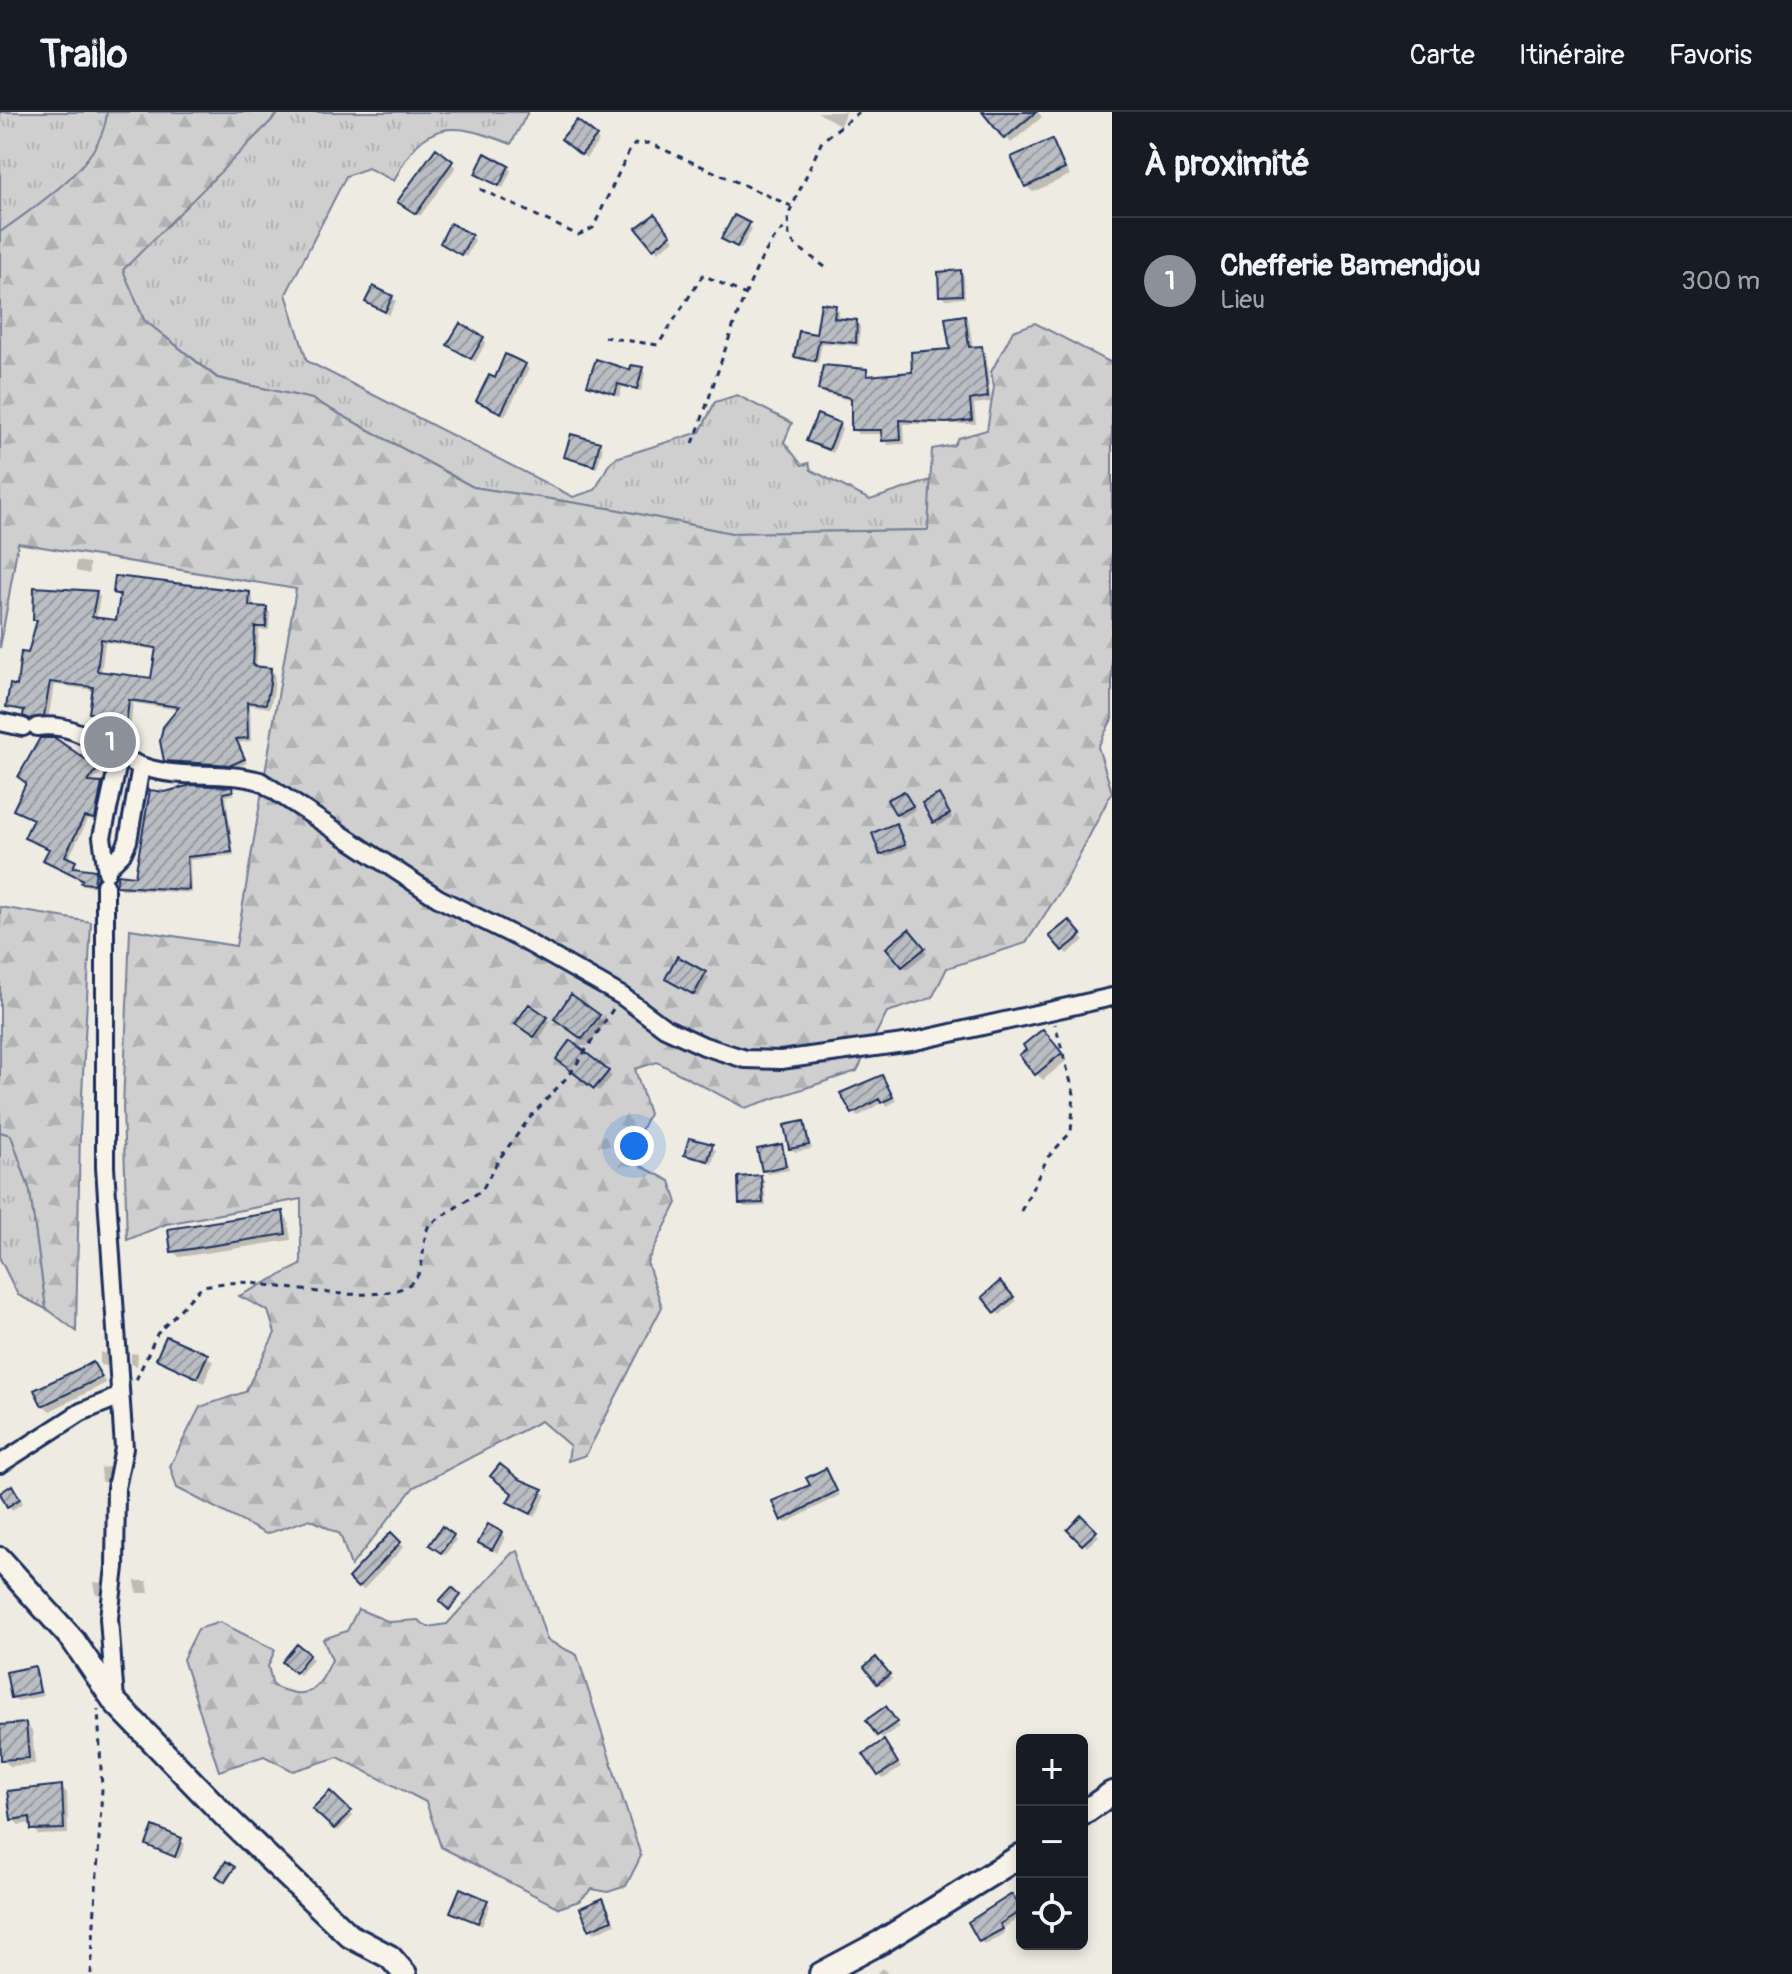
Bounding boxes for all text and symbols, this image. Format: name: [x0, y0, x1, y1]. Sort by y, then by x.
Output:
text: Trailo: [40, 31, 127, 79]
text: Carte: [1409, 38, 1475, 73]
text: Itinéraire: [1519, 38, 1625, 73]
text: Favoris: [1669, 38, 1752, 73]
text: À proximité: [1144, 143, 1310, 186]
text: Chefferie Bamendjou: [1220, 247, 1481, 284]
text: 1: [1165, 265, 1175, 297]
text: 300 m: [1681, 265, 1760, 297]
text: Lieu: [1220, 284, 1265, 316]
pin: 1: [84, 712, 136, 772]
your location: [614, 1126, 654, 1166]
map controls: [1016, 1734, 1088, 1950]
button: +: [1016, 1734, 1088, 1806]
button: −: [1016, 1806, 1088, 1878]
button: locate: [1016, 1878, 1088, 1950]

